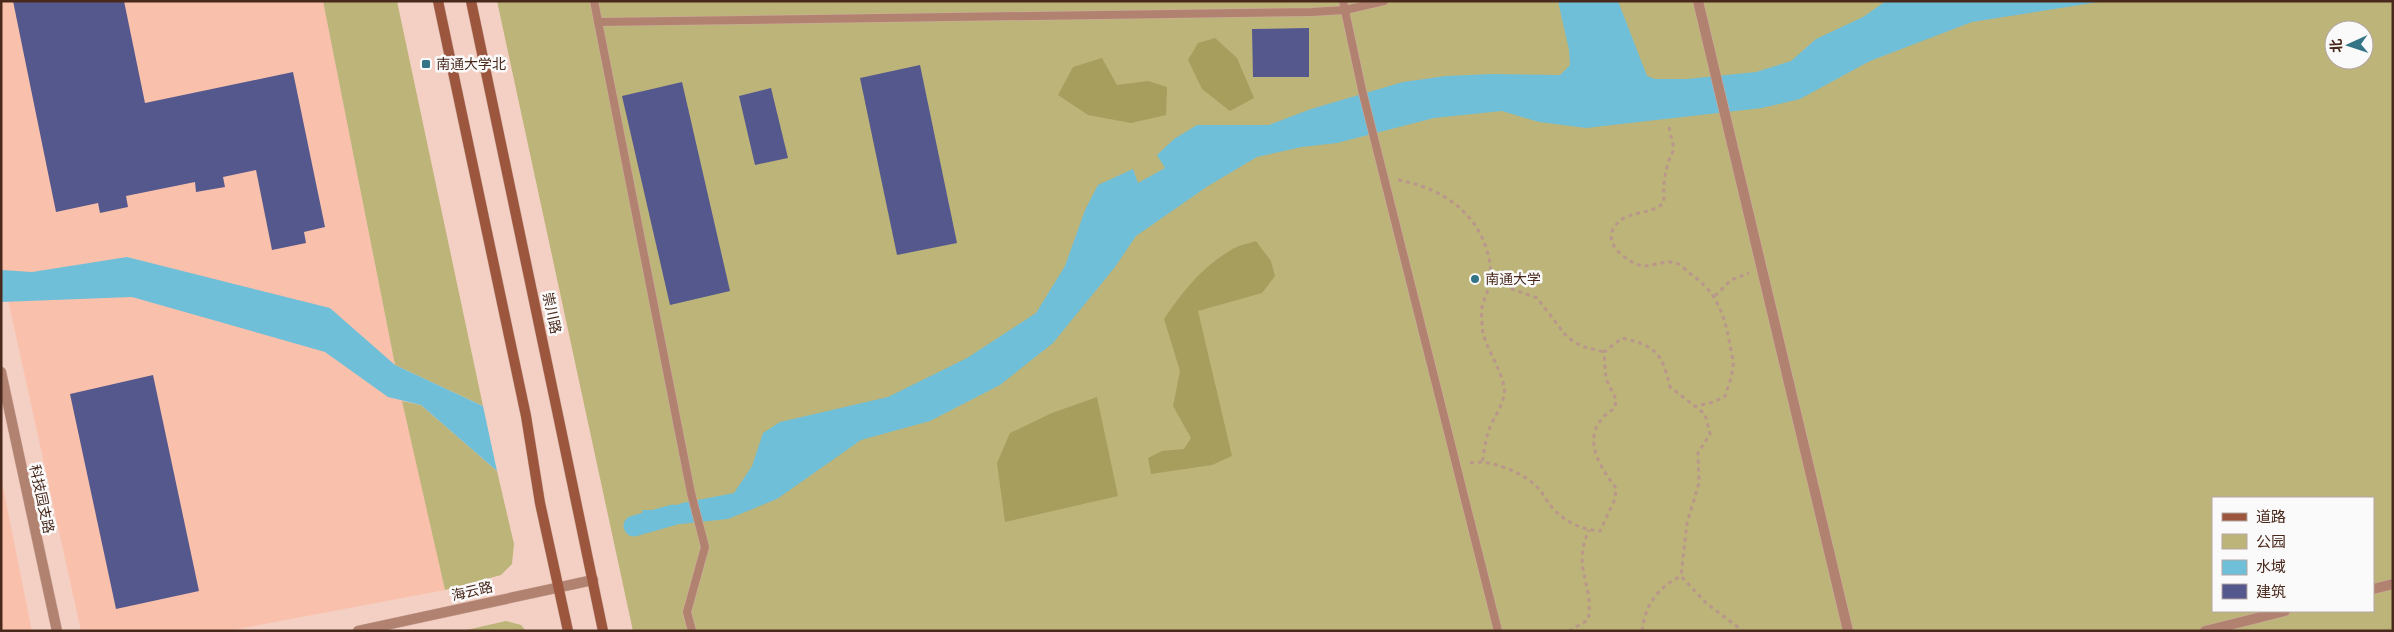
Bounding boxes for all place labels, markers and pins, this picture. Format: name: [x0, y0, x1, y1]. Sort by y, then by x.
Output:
place label: 南通大学北: [436, 55, 506, 72]
marker: 南通大学北: [420, 58, 432, 70]
place label: 南通大学: [1485, 270, 1541, 287]
marker: 南通大学: [1469, 273, 1481, 285]

